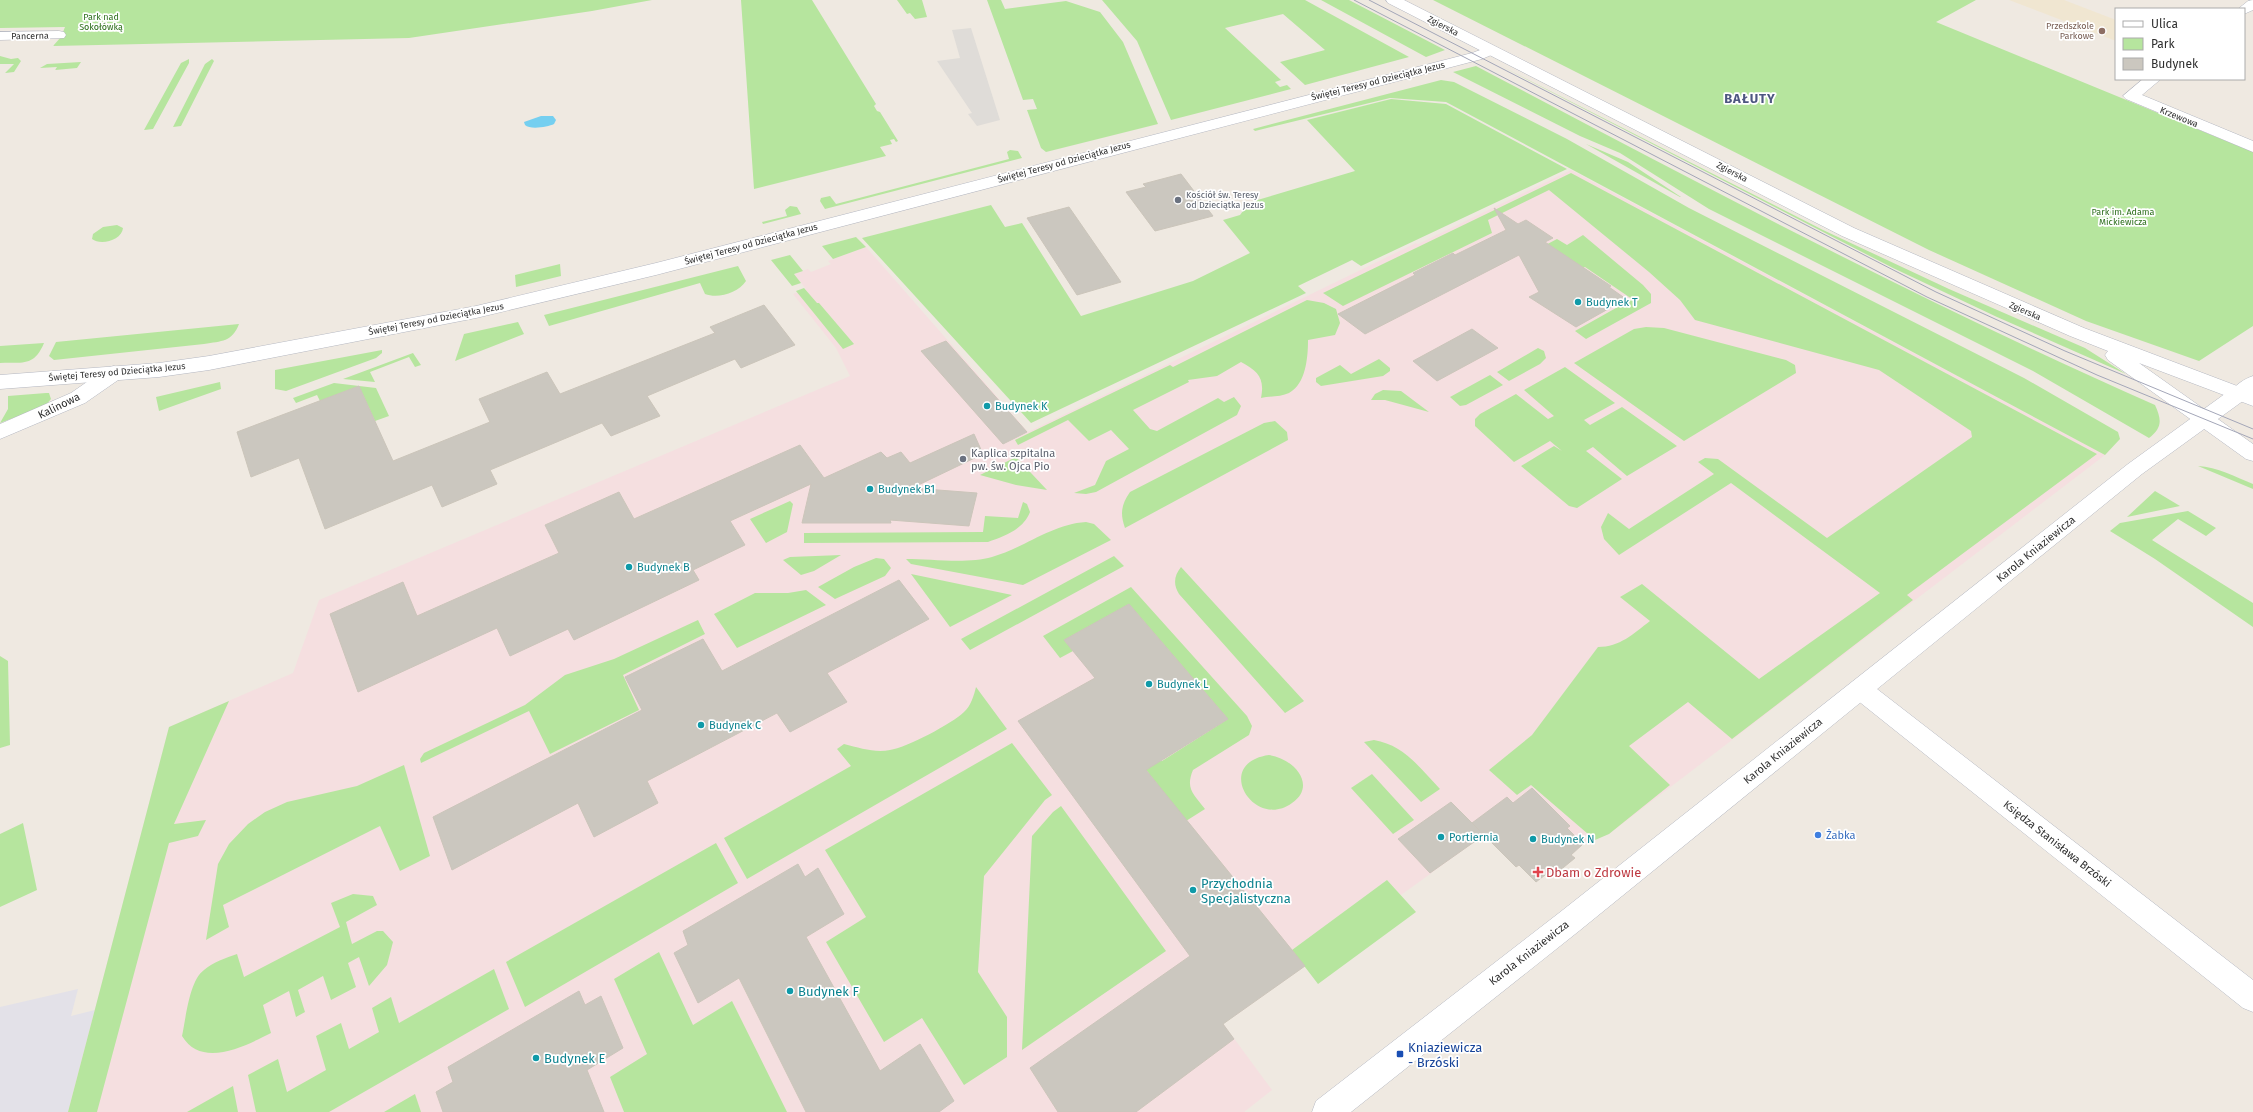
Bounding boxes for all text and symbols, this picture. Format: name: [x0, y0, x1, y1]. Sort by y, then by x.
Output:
legend: [2115, 8, 2245, 80]
park label: Park nad Sokołówką: [79, 12, 123, 32]
street label: Zgierska: [1426, 14, 1460, 38]
text: Ulica: [2151, 17, 2178, 31]
place label: Przedszkole Parkowe: [2046, 21, 2094, 41]
marker: Przedszkole Parkowe: [2097, 26, 2107, 36]
street label: Pancerna: [11, 31, 49, 41]
text: Park: [2151, 37, 2175, 51]
text: Budynek: [2151, 57, 2199, 71]
street label: Świętej Teresy od Dzieciątka Jezus: [1310, 60, 1446, 102]
district label: BAŁUTY: [1724, 91, 1776, 106]
street label: Krzewowa: [2158, 105, 2200, 129]
street label: Świętej Teresy od Dzieciątka Jezus: [996, 139, 1132, 185]
street label: Zgierska: [1715, 160, 1749, 184]
place label: Kościół św. Teresy od Dzieciątka Jezus: [1186, 190, 1264, 210]
marker: Kościół św. Teresy od Dzieciątka Jezus: [1173, 195, 1183, 205]
park label: Park im. Adama Mickiewicza: [2092, 207, 2155, 227]
street label: Świętej Teresy od Dzieciątka Jezus: [683, 221, 819, 267]
place label: Budynek T: [1586, 296, 1638, 309]
marker: Budynek T: [1573, 297, 1583, 307]
street label: Zgierska: [2008, 300, 2042, 322]
street label: Świętej Teresy od Dzieciątka Jezus: [368, 301, 504, 337]
street label: Świętej Teresy od Dzieciątka Jezus: [48, 361, 186, 383]
street label: Kalinowa: [36, 390, 82, 422]
place label: Budynek K: [995, 400, 1048, 413]
marker: Budynek K: [982, 401, 992, 411]
place label: Kaplica szpitalna pw. św. Ojca Pio: [971, 447, 1055, 473]
marker: Kaplica szpitalna pw. św. Ojca Pio: [958, 454, 968, 464]
place label: Budynek B1: [878, 483, 935, 496]
marker: Budynek B1: [865, 484, 875, 494]
street label: Karola Kniaziewicza: [1994, 513, 2078, 585]
place label: Budynek B: [637, 561, 690, 574]
marker: Budynek B: [624, 562, 634, 572]
place label: Budynek L: [1157, 678, 1209, 691]
marker: Budynek L: [1144, 679, 1154, 689]
street label: Karola Kniaziewicza: [1741, 715, 1825, 787]
place label: Budynek C: [709, 719, 761, 732]
marker: Budynek C: [696, 720, 706, 730]
street label: Księdza Stanisława Brzóski: [2001, 798, 2113, 890]
place label: Żabka: [1826, 828, 1856, 842]
marker: Żabka: [1813, 830, 1823, 840]
place label: Portiernia: [1449, 831, 1499, 844]
marker: Portiernia: [1436, 832, 1446, 842]
place label: Budynek N: [1541, 833, 1595, 846]
marker: Budynek N: [1528, 834, 1538, 844]
place label: Dbam o Zdrowie: [1546, 865, 1641, 880]
marker: Dbam o Zdrowie: [1533, 867, 1543, 877]
place label: Przychodnia Specjalistyczna: [1201, 876, 1291, 906]
marker: Przychodnia Specjalistyczna: [1188, 885, 1198, 895]
street label: Karola Kniaziewicza: [1487, 918, 1571, 988]
place label: Budynek F: [798, 984, 859, 999]
marker: Budynek F: [785, 986, 795, 996]
place label: Kniaziewicza - Brzóski: [1408, 1040, 1482, 1070]
marker: Kniaziewicza - Brzóski: [1395, 1049, 1405, 1059]
place label: Budynek E: [544, 1051, 605, 1066]
marker: Budynek E: [531, 1053, 541, 1063]

